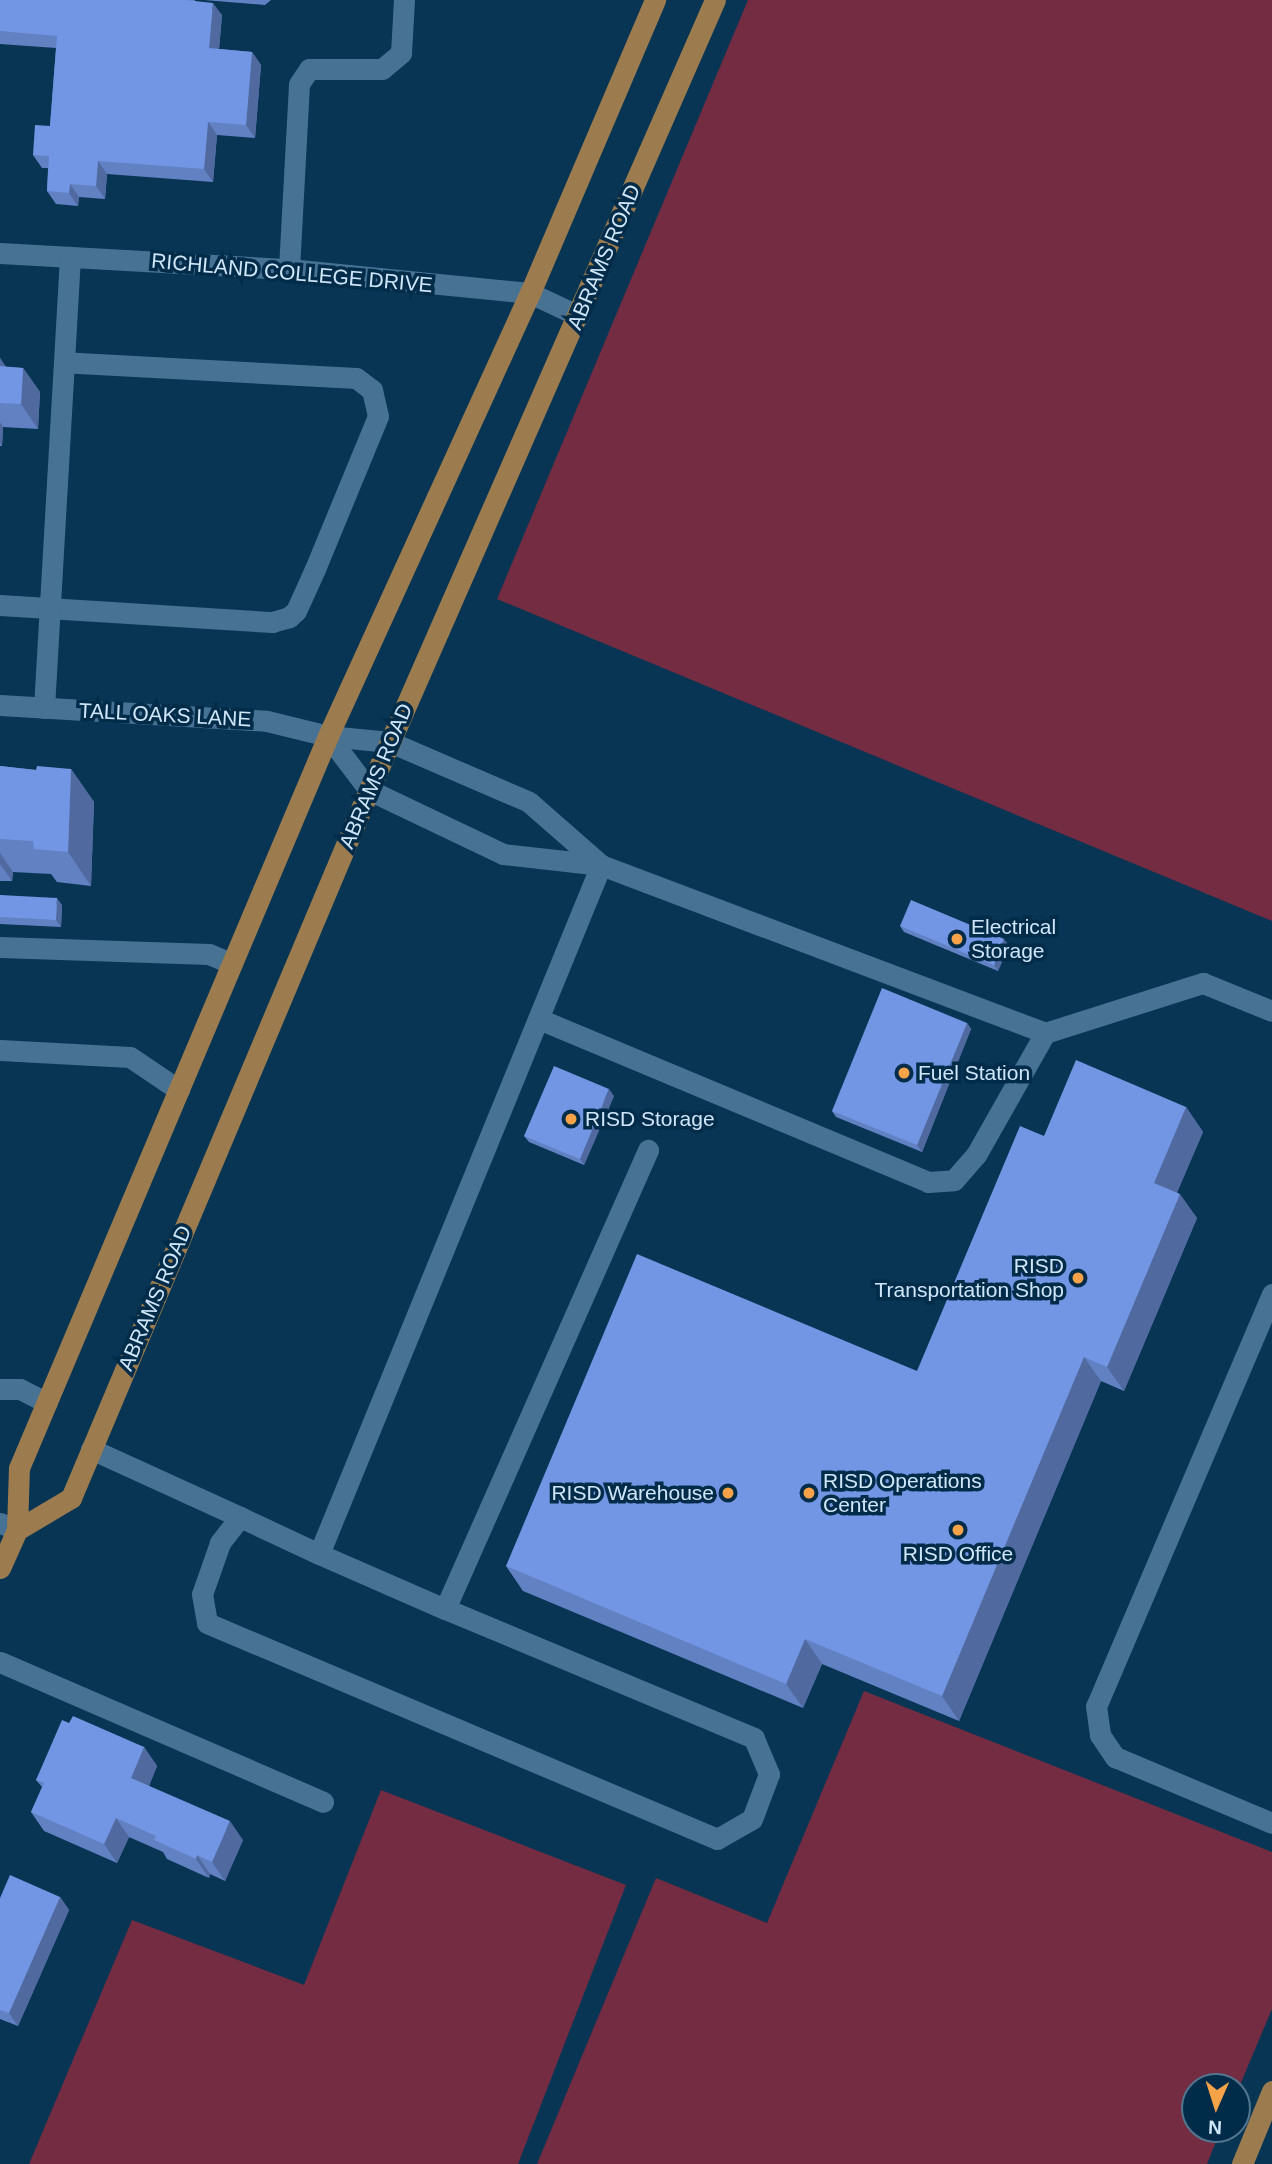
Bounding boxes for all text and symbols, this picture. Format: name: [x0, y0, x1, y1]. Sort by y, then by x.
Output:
street label: ABRAMS ROAD: [562, 181, 646, 333]
street label: RICHLAND COLLEGE DRIVE: [150, 248, 434, 298]
street label: TALL OAKS LANE: [78, 698, 252, 732]
street label: ABRAMS ROAD: [334, 700, 418, 852]
place label: Electrical Storage: [971, 914, 1056, 964]
marker: Electrical Storage: [949, 931, 965, 947]
place label: Fuel Station: [918, 1060, 1030, 1086]
marker: Fuel Station: [896, 1065, 912, 1081]
place label: RISD Storage: [585, 1106, 715, 1132]
marker: RISD Storage: [563, 1111, 579, 1127]
street label: ABRAMS ROAD: [113, 1222, 197, 1374]
place label: RISD Transportation Shop: [874, 1253, 1064, 1303]
marker: RISD Transportation Shop: [1070, 1270, 1086, 1286]
place label: RISD Operations Center: [823, 1468, 982, 1518]
place label: RISD Warehouse: [551, 1480, 714, 1506]
marker: RISD Warehouse: [720, 1485, 736, 1501]
marker: RISD Operations Center: [801, 1485, 817, 1501]
marker: RISD Office: [950, 1522, 966, 1538]
place label: RISD Office: [903, 1541, 1013, 1567]
north arrow: [1181, 2073, 1251, 2143]
text: N: [1208, 2117, 1222, 2138]

